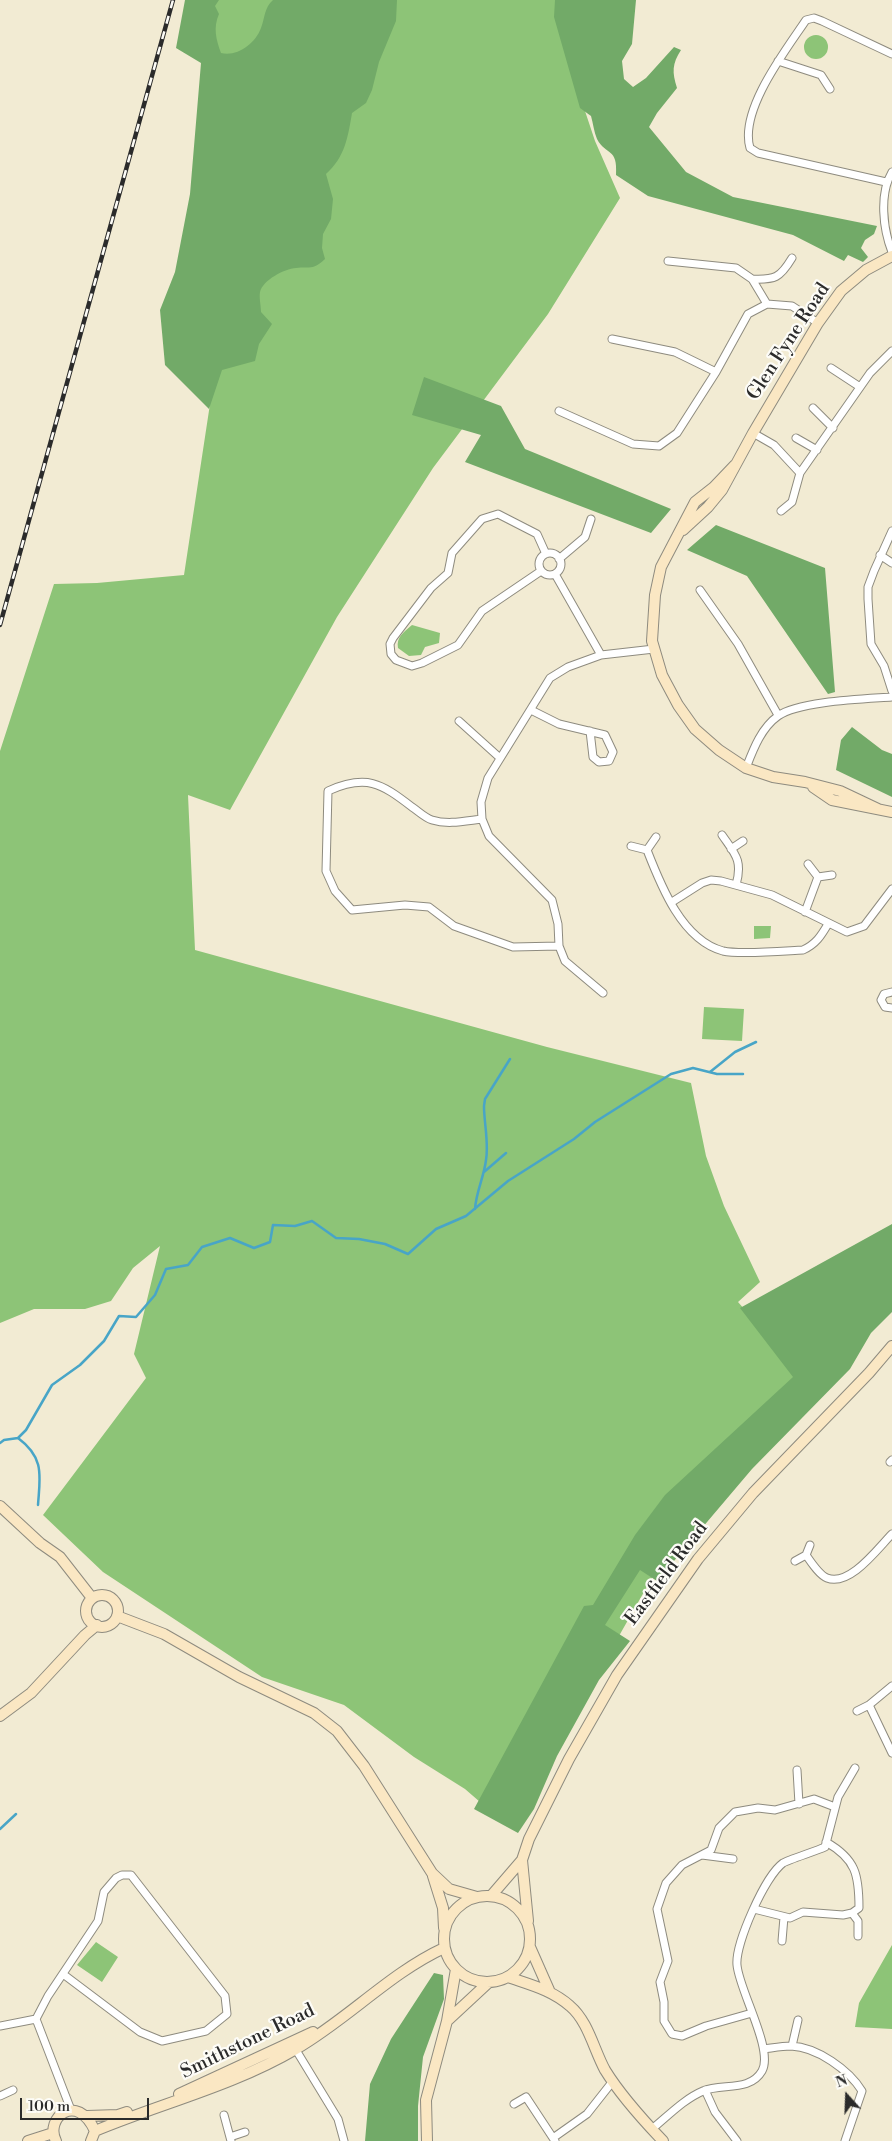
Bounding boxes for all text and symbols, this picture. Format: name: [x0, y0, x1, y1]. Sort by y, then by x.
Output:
street label: Glen Fyne Road: [743, 279, 835, 405]
street label: Eastfield Road: [621, 1518, 713, 1630]
street label: Smithstone Road: [177, 2000, 319, 2084]
north arrow: [822, 2071, 872, 2121]
text: N: [834, 2072, 850, 2092]
scale bar: [22, 2088, 151, 2120]
text: 100 m: [28, 2097, 70, 2116]

